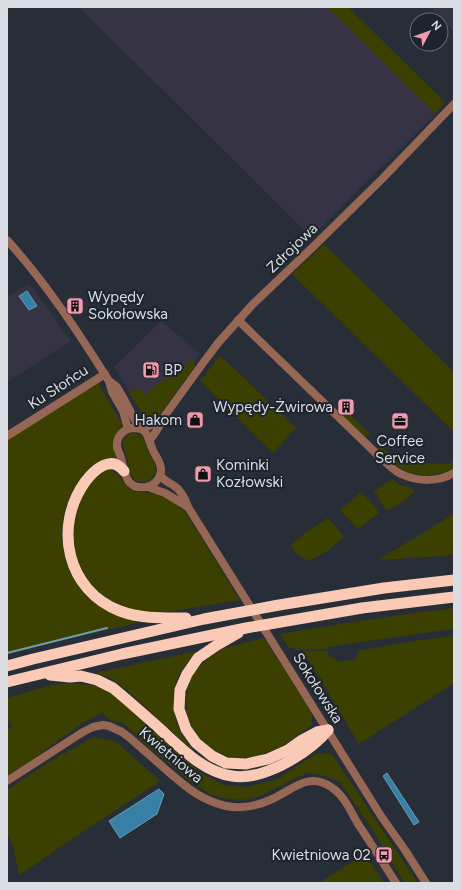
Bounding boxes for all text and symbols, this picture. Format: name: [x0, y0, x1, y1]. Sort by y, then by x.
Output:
north arrow: [409, 12, 449, 52]
text: N: [428, 18, 444, 33]
street label: Zdrojowa: [263, 219, 321, 277]
place label: Wypędy Sokołowska: [88, 288, 168, 323]
building icon: Wypędy Sokołowska: [65, 296, 85, 316]
fuel station icon: BP: [141, 360, 161, 380]
street label: Ku Słońcu: [24, 361, 92, 413]
place label: BP: [164, 361, 182, 379]
building icon: Wypędy-Żwirowa: [336, 397, 356, 417]
place label: Wypędy-Żwirowa: [213, 398, 333, 416]
shop icon: Hakom: [185, 410, 205, 430]
place label: Hakom: [135, 411, 182, 429]
office icon: Coffee Service: [390, 411, 410, 431]
place label: Coffee Service: [375, 432, 425, 467]
place label: Kominki Kozłowski: [216, 456, 283, 491]
shop icon: Kominki Kozłowski: [193, 464, 213, 484]
street label: Sokołowska: [289, 649, 347, 727]
street label: Kwietniowa: [135, 723, 207, 787]
bus stop icon: Kwietniowa 02: [374, 845, 394, 865]
place label: Kwietniowa 02: [272, 846, 371, 864]

